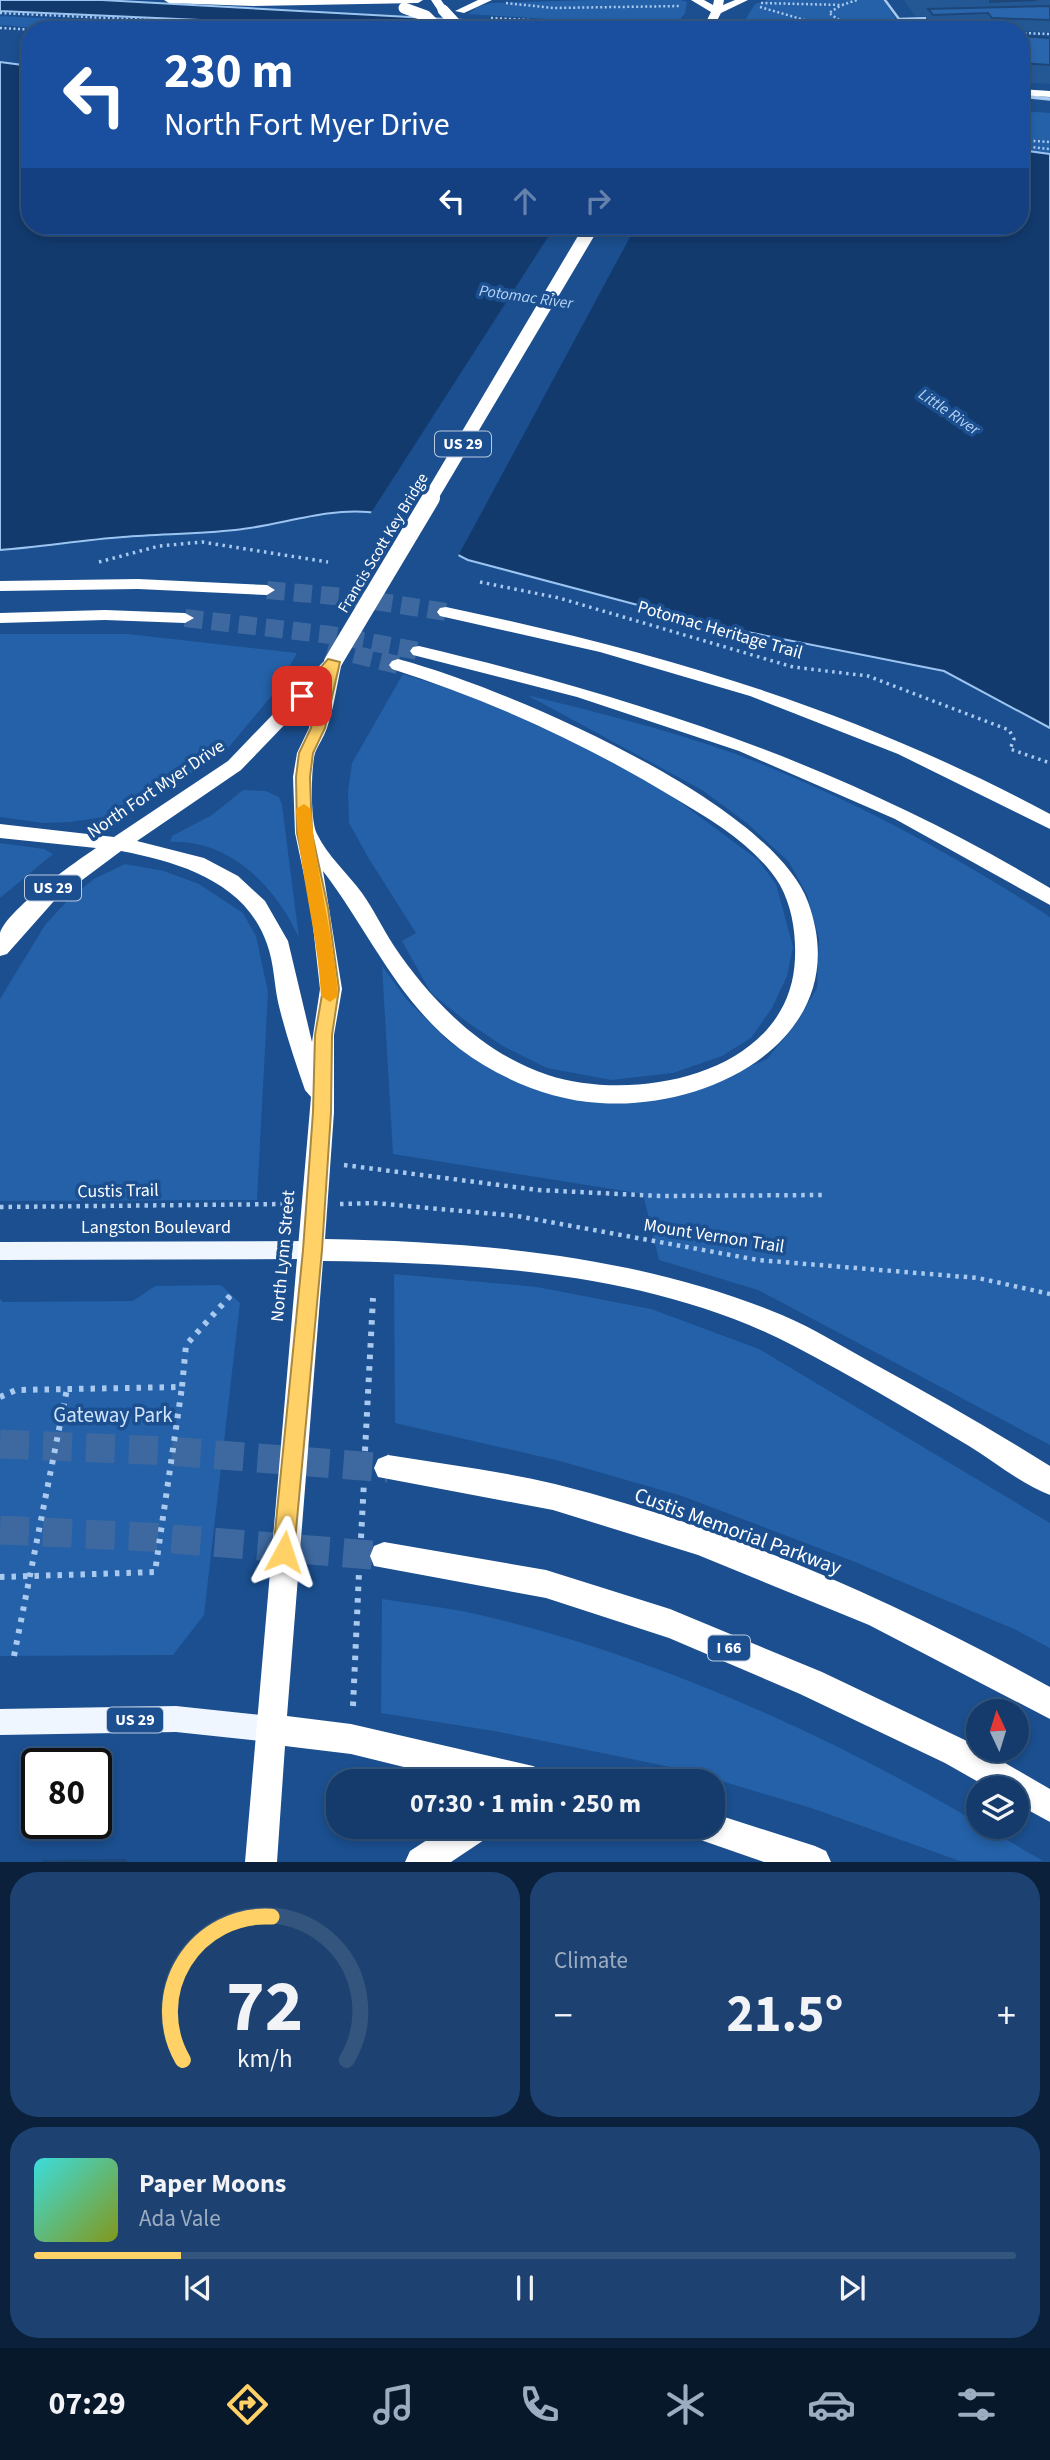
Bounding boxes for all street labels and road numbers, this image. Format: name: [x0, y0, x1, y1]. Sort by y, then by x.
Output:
road number: US 29: [435, 432, 491, 457]
street label: Francis Scott Key Bridge: [332, 469, 434, 617]
street label: Potomac Heritage Trail: [634, 594, 806, 666]
street label: North Fort Myer Drive: [82, 734, 230, 844]
road number: US 29: [25, 876, 81, 900]
street label: Custis Trail: [77, 1178, 159, 1204]
street label: North Lynn Street: [265, 1189, 301, 1323]
street label: Mount Vernon Trail: [642, 1213, 786, 1259]
street label: Langston Boulevard: [81, 1215, 231, 1240]
street label: Custis Memorial Parkway: [630, 1480, 846, 1583]
road number: I 66: [708, 1636, 750, 1660]
road number: US 29: [107, 1708, 163, 1732]

